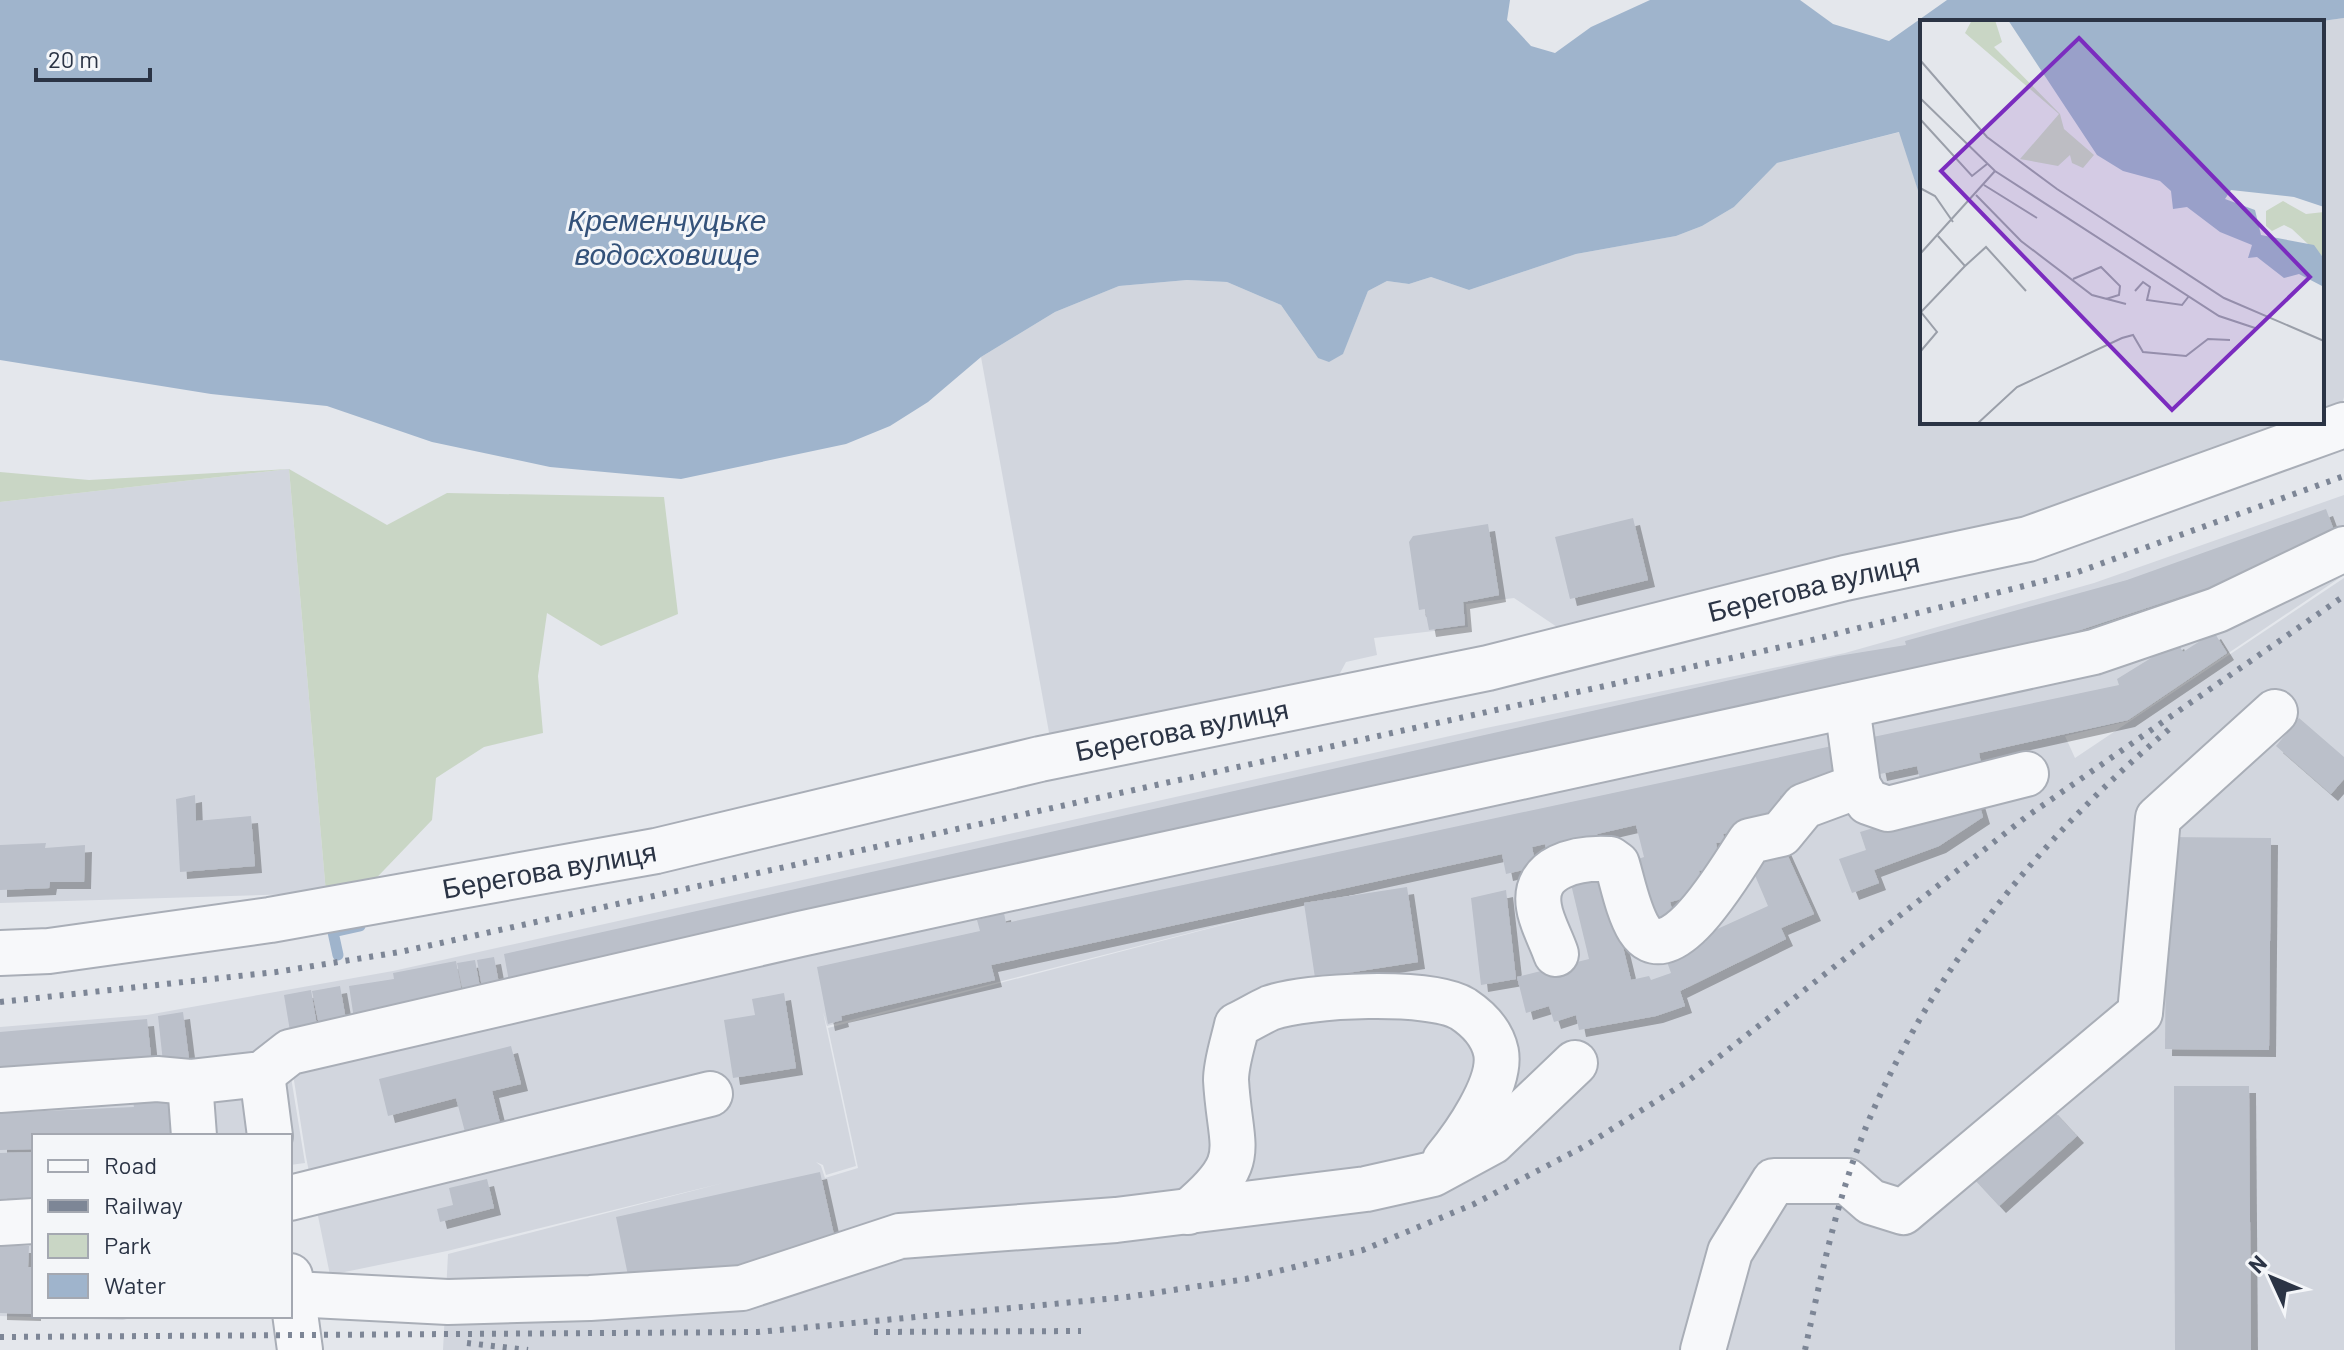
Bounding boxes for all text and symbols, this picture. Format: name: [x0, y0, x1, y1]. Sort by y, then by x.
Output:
inset map: [1920, 20, 2324, 424]
scale bar: [36, 32, 150, 82]
text: 20 m: [48, 44, 99, 73]
water label: Кременчуцьке водосховище: [568, 201, 766, 271]
street label: Берегова вулиця: [1704, 545, 1923, 628]
street label: Берегова вулиця: [1072, 691, 1291, 767]
street label: Берегова вулиця: [439, 833, 659, 905]
legend: [32, 1134, 292, 1318]
text: Road: [104, 1150, 157, 1179]
text: Railway: [104, 1190, 183, 1219]
text: Park: [104, 1230, 151, 1259]
north arrow: [2232, 1238, 2312, 1318]
text: N: [2242, 1249, 2271, 1278]
text: Water: [104, 1270, 166, 1299]

